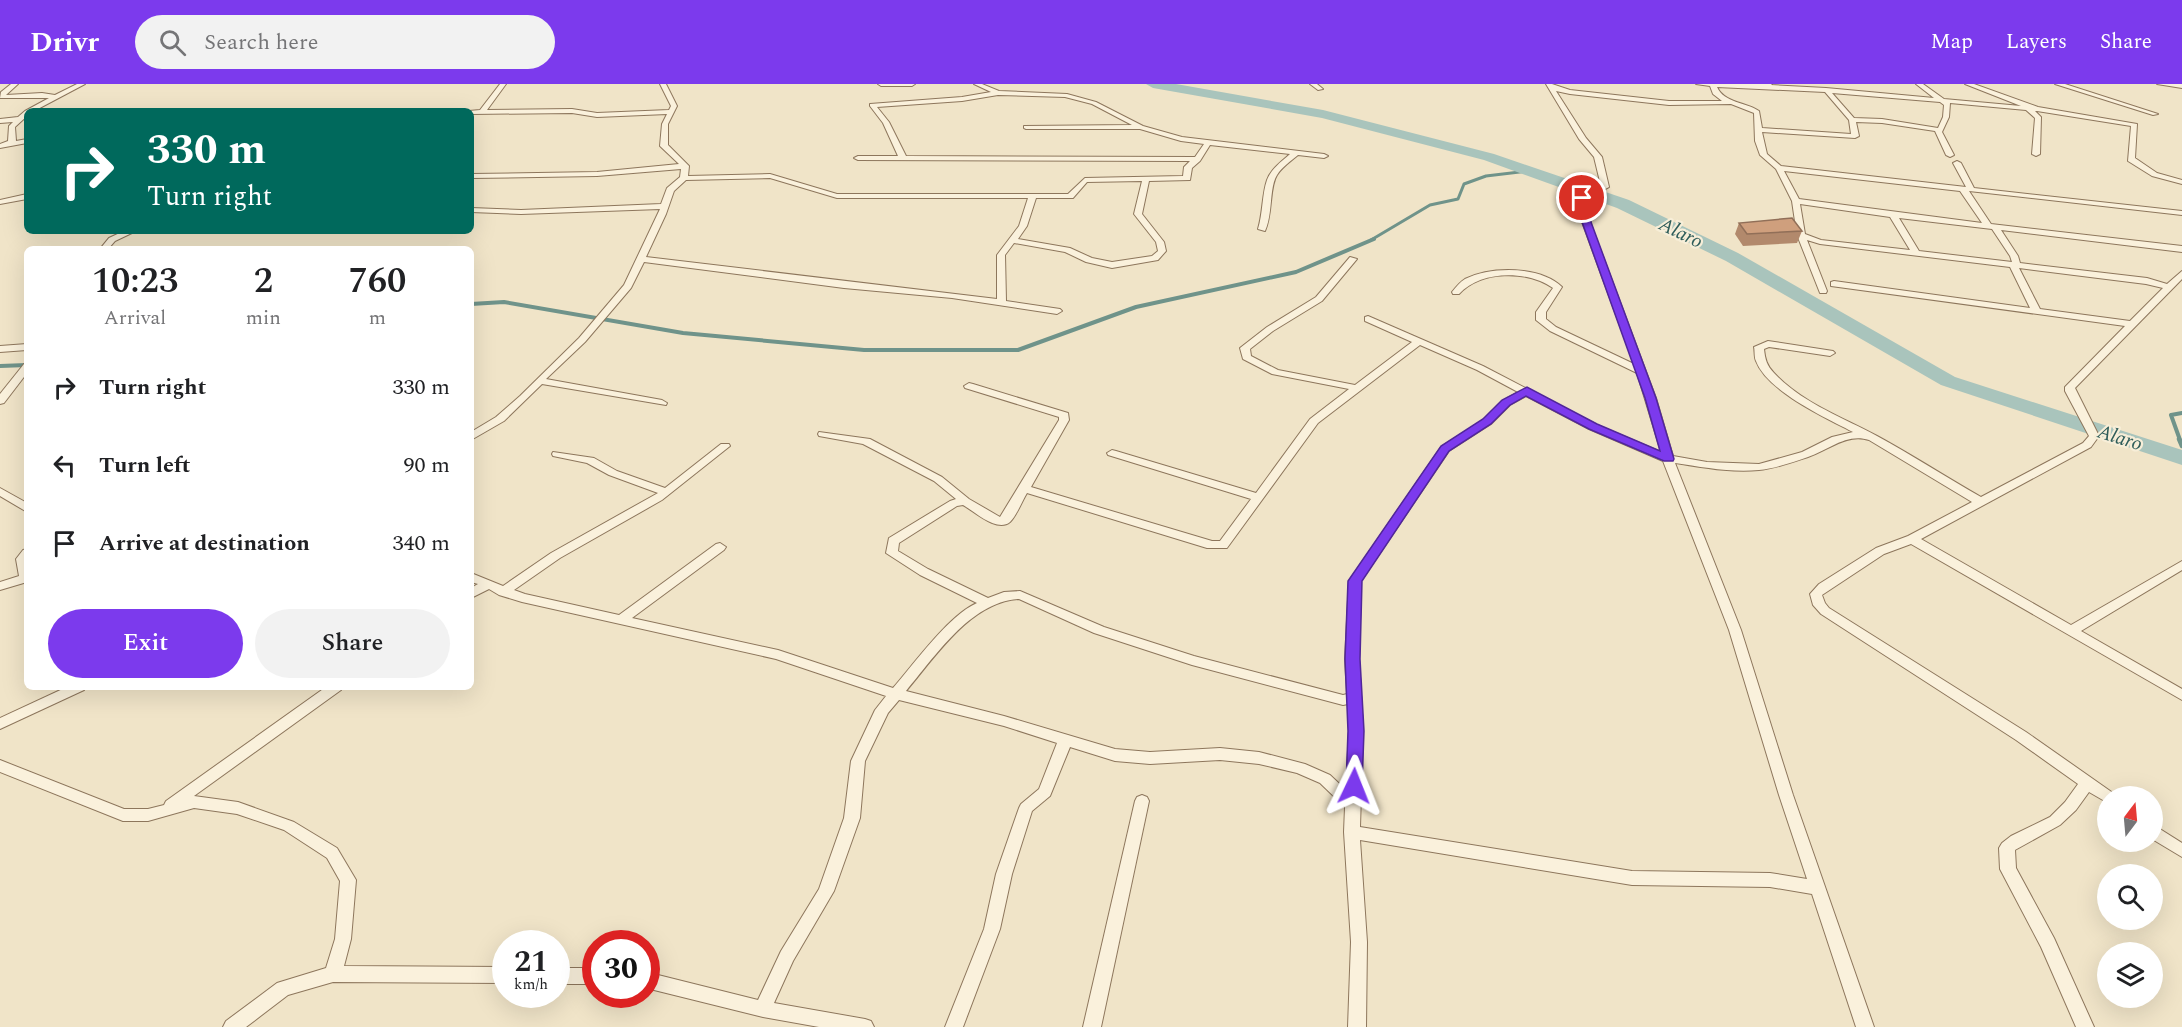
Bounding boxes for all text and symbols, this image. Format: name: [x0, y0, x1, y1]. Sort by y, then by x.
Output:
search box: [135, 15, 555, 69]
text: Drivr: [30, 21, 99, 64]
icon: search: [156, 26, 189, 59]
text: Search here: [204, 26, 318, 59]
text: Map: [1931, 26, 1973, 58]
text: Layers: [2006, 26, 2067, 58]
text: Share: [2100, 26, 2152, 58]
text: 330 m: [147, 119, 266, 182]
icon: right: [48, 132, 126, 210]
pin: [1556, 172, 1607, 223]
text: Turn right: [147, 176, 272, 218]
icon: arrive: [1565, 181, 1598, 214]
water label: Alaro: [1653, 209, 1708, 256]
text: 10:23: [92, 254, 178, 309]
text: 2: [254, 254, 273, 309]
text: 760: [348, 254, 406, 309]
text: Arrival: [104, 303, 166, 333]
text: min: [246, 303, 281, 333]
text: m: [369, 303, 386, 333]
icon: right: [48, 371, 81, 404]
text: Turn right: [99, 371, 206, 404]
text: 330 m: [393, 371, 450, 404]
water label: Alaro: [2093, 416, 2146, 459]
icon: left: [48, 449, 81, 482]
text: Turn left: [99, 449, 191, 482]
text: 90 m: [404, 449, 450, 482]
icon: arrive: [48, 527, 81, 560]
text: Arrive at destination: [99, 527, 310, 560]
text: 340 m: [393, 527, 450, 560]
button: Exit: [48, 609, 243, 678]
button: Share: [255, 609, 450, 678]
position arrow: [1322, 754, 1386, 818]
north arrow: [2097, 786, 2163, 852]
map controls: [2097, 786, 2163, 1008]
button: search: [2097, 864, 2163, 930]
speed limit sign: 30: [582, 930, 660, 1008]
text: 21: [514, 939, 548, 985]
button: layers: [2097, 942, 2163, 1008]
text: km/h: [514, 973, 548, 996]

